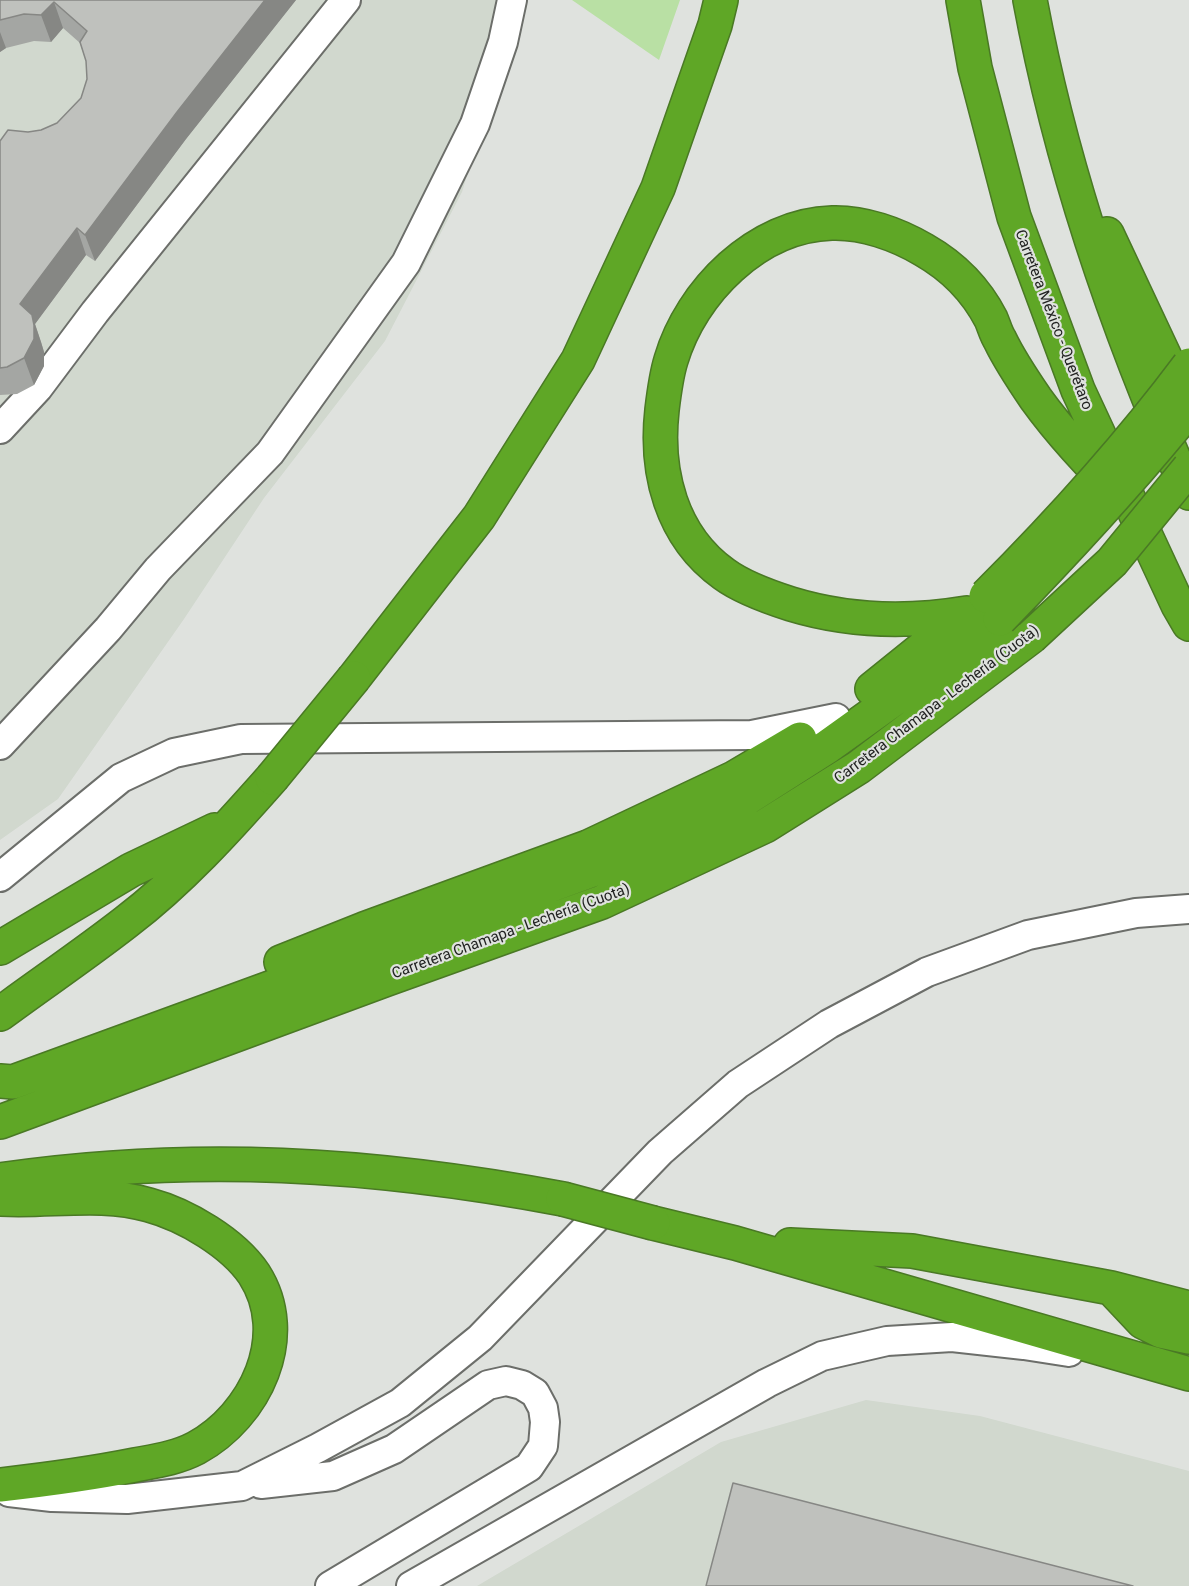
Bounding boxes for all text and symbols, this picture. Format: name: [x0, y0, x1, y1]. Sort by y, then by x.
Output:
street label: Carretera México - Querétaro: [1010, 227, 1096, 413]
street label: Carretera Chamapa - Lechería (Cuota): [831, 622, 1043, 788]
street label: Carretera Chamapa - Lechería (Cuota): [390, 880, 632, 984]

